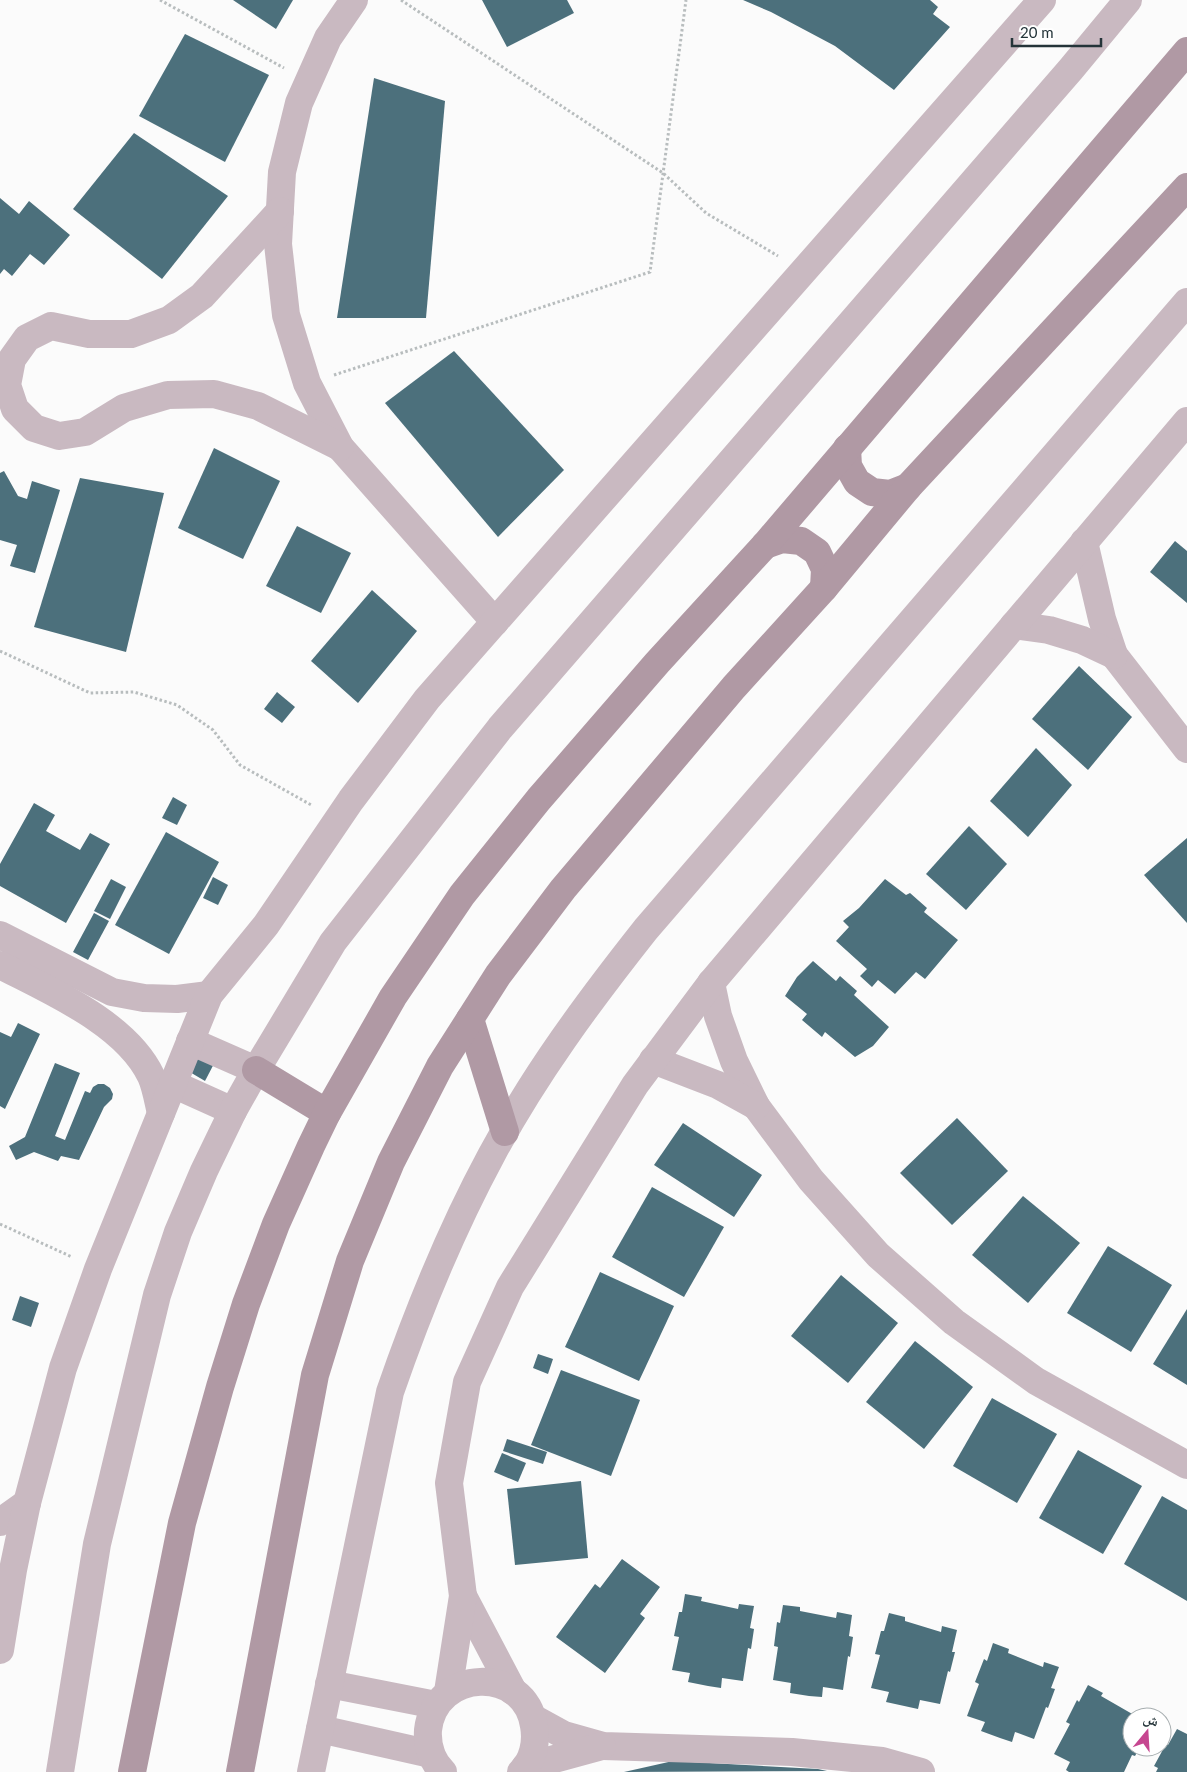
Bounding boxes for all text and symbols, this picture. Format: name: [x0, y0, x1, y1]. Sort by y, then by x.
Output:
scale bar: [1012, 15, 1101, 47]
text: 20 m: [1020, 23, 1054, 41]
north arrow: [1122, 1707, 1172, 1757]
text: ش: [1141, 1709, 1161, 1731]

